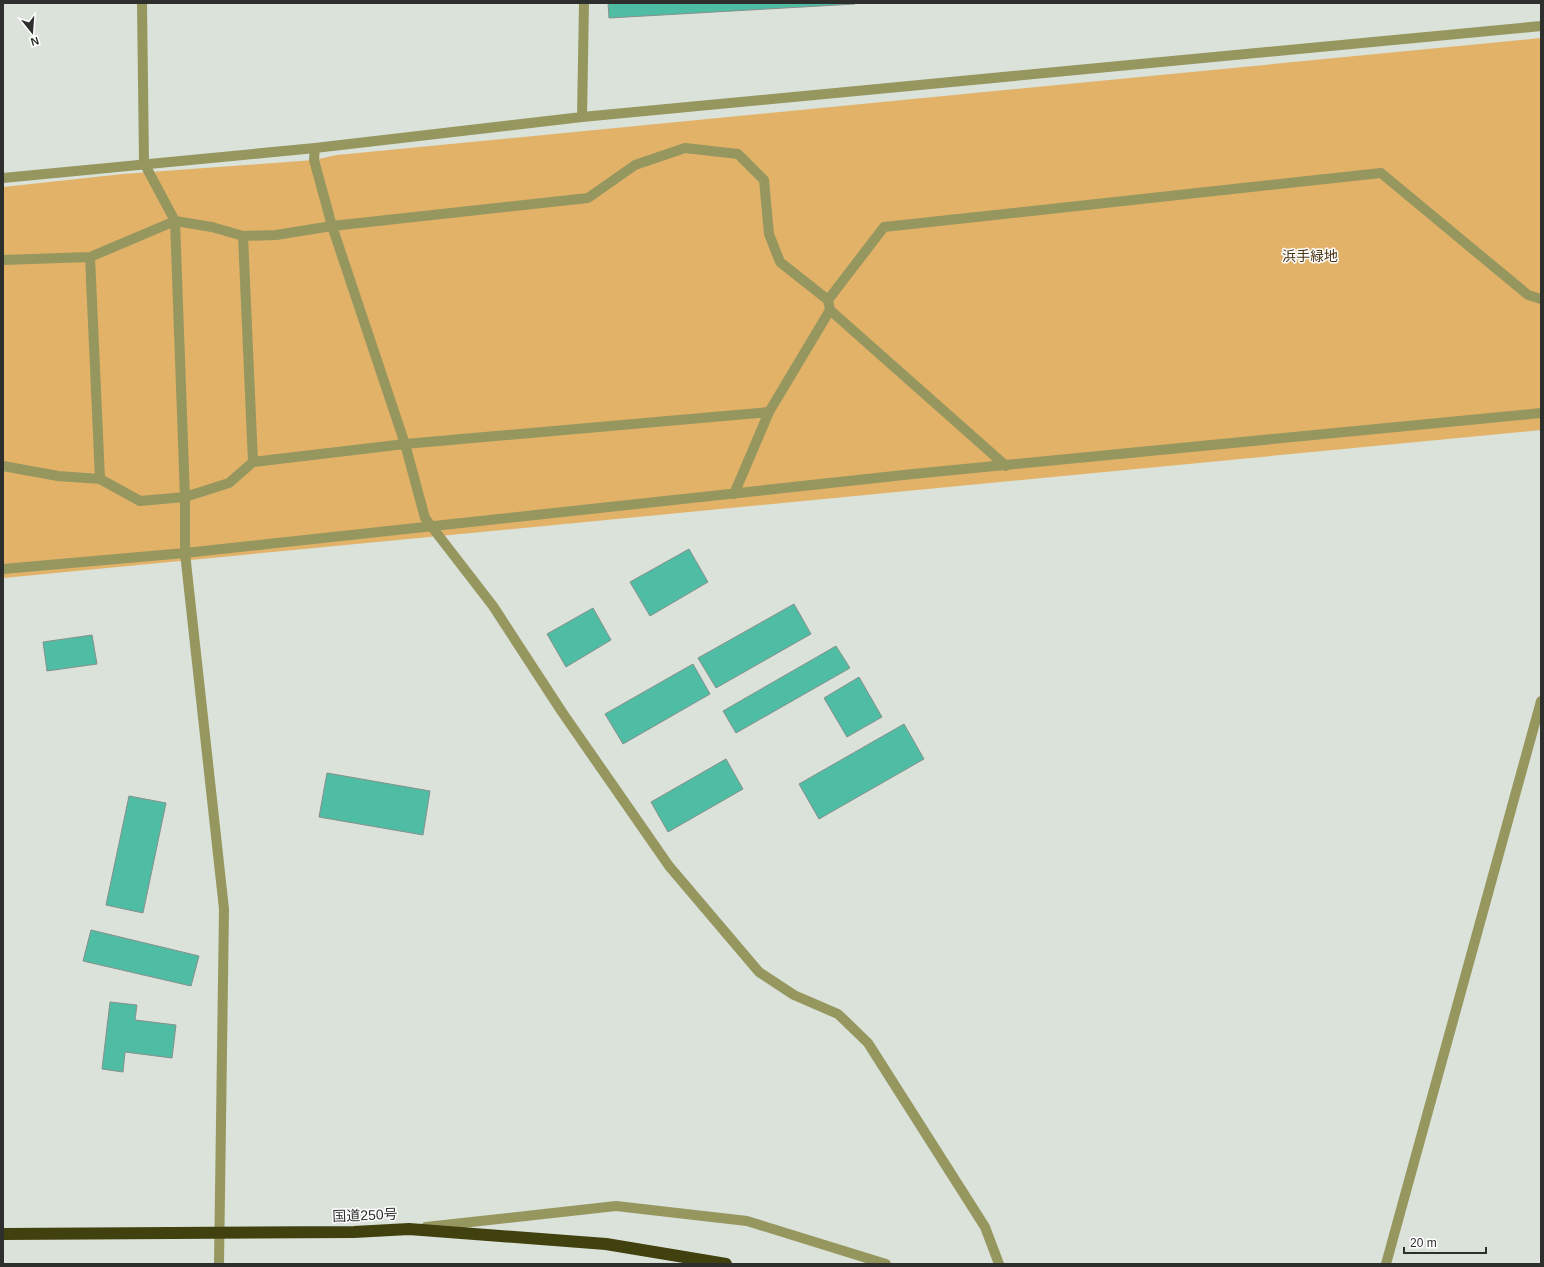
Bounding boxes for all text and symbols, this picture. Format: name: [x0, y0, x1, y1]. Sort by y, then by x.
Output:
north arrow: [12, 12, 52, 52]
text: N: [29, 35, 40, 48]
park label: 浜手緑地: [1282, 248, 1338, 264]
street label: 国道250号: [332, 1206, 398, 1224]
scale bar: [1404, 1229, 1486, 1255]
text: 20 m: [1410, 1236, 1437, 1250]

